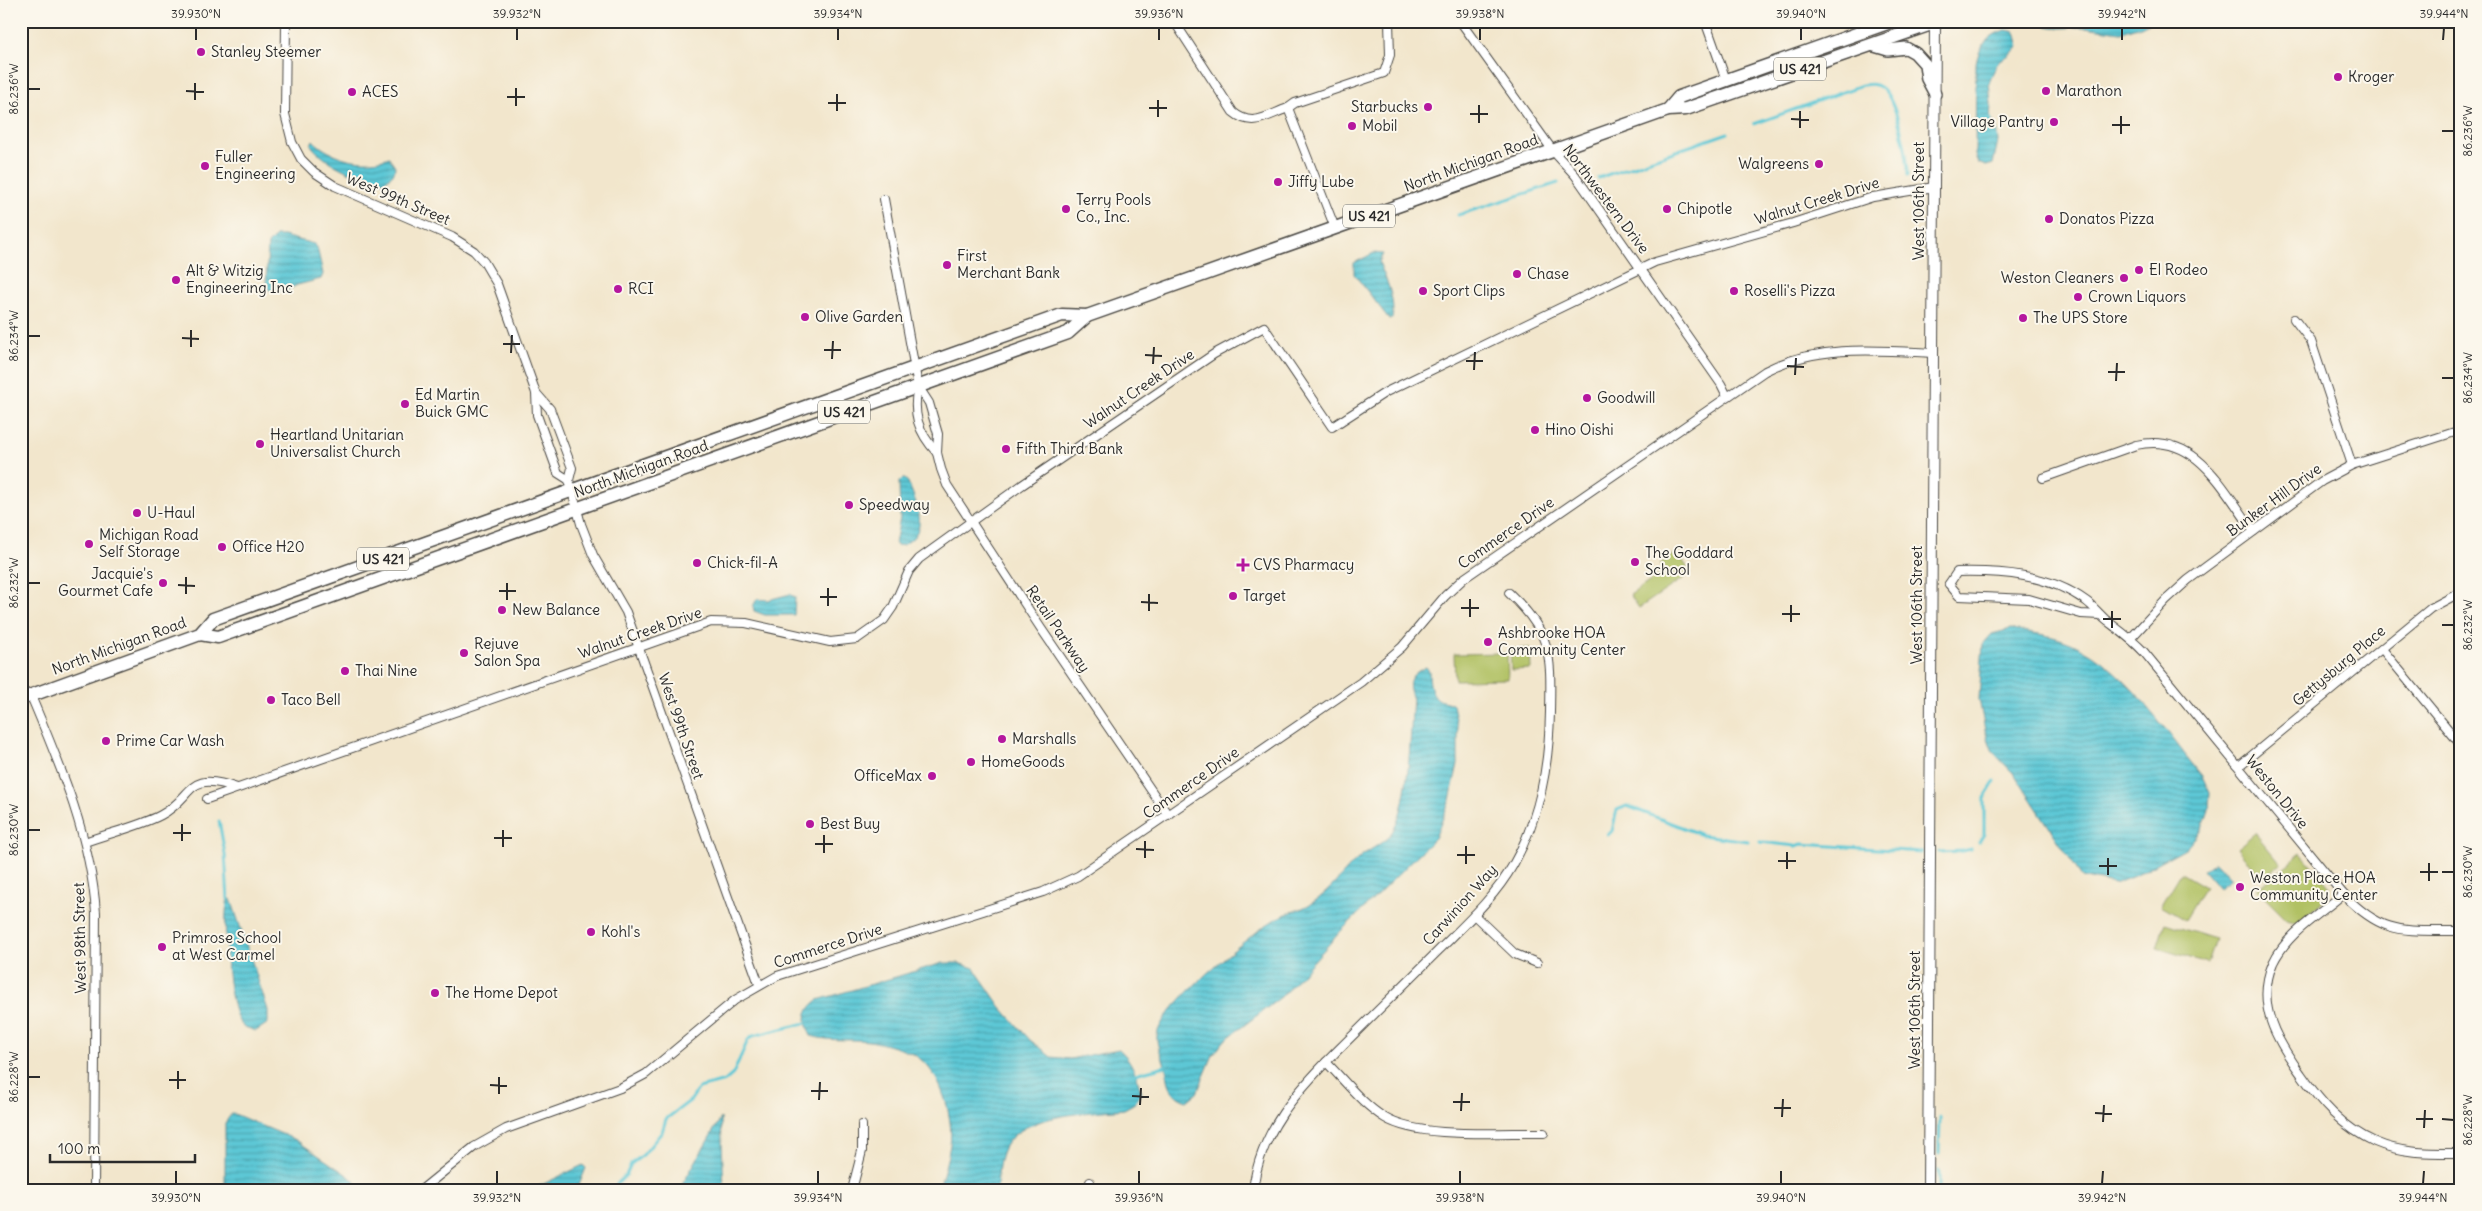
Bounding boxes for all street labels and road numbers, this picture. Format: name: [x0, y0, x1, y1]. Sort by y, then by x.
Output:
road number: US 421: [1774, 58, 1826, 80]
street label: North Michigan Road: [1401, 129, 1541, 196]
street label: Northwestern Drive: [1559, 140, 1654, 257]
street label: West 106th Street: [1909, 142, 1928, 260]
street label: West 99th Street: [343, 168, 453, 229]
street label: Walnut Creek Drive: [1752, 173, 1881, 229]
road number: US 421: [1343, 205, 1395, 228]
street label: Walnut Creek Drive: [1080, 345, 1198, 433]
road number: US 421: [818, 401, 870, 424]
street label: North Michigan Road: [571, 435, 711, 502]
street label: Bunker Hill Drive: [2223, 459, 2325, 540]
street label: Commerce Drive: [1454, 492, 1557, 573]
street label: West 106th Street: [1907, 546, 1926, 664]
road number: US 421: [357, 548, 409, 570]
street label: Retail Parkway: [1022, 582, 1095, 676]
street label: Walnut Creek Drive: [576, 602, 704, 663]
street label: North Michigan Road: [49, 612, 189, 679]
street label: Gettysburg Place: [2288, 621, 2389, 710]
street label: West 99th Street: [654, 670, 709, 781]
street label: Commerce Drive: [1139, 742, 1242, 823]
street label: Weston Drive: [2242, 751, 2313, 832]
street label: Carwinion Way: [1418, 860, 1501, 949]
street label: West 98th Street: [69, 882, 90, 994]
street label: Commerce Drive: [771, 919, 885, 972]
street label: West 106th Street: [1905, 951, 1924, 1069]

